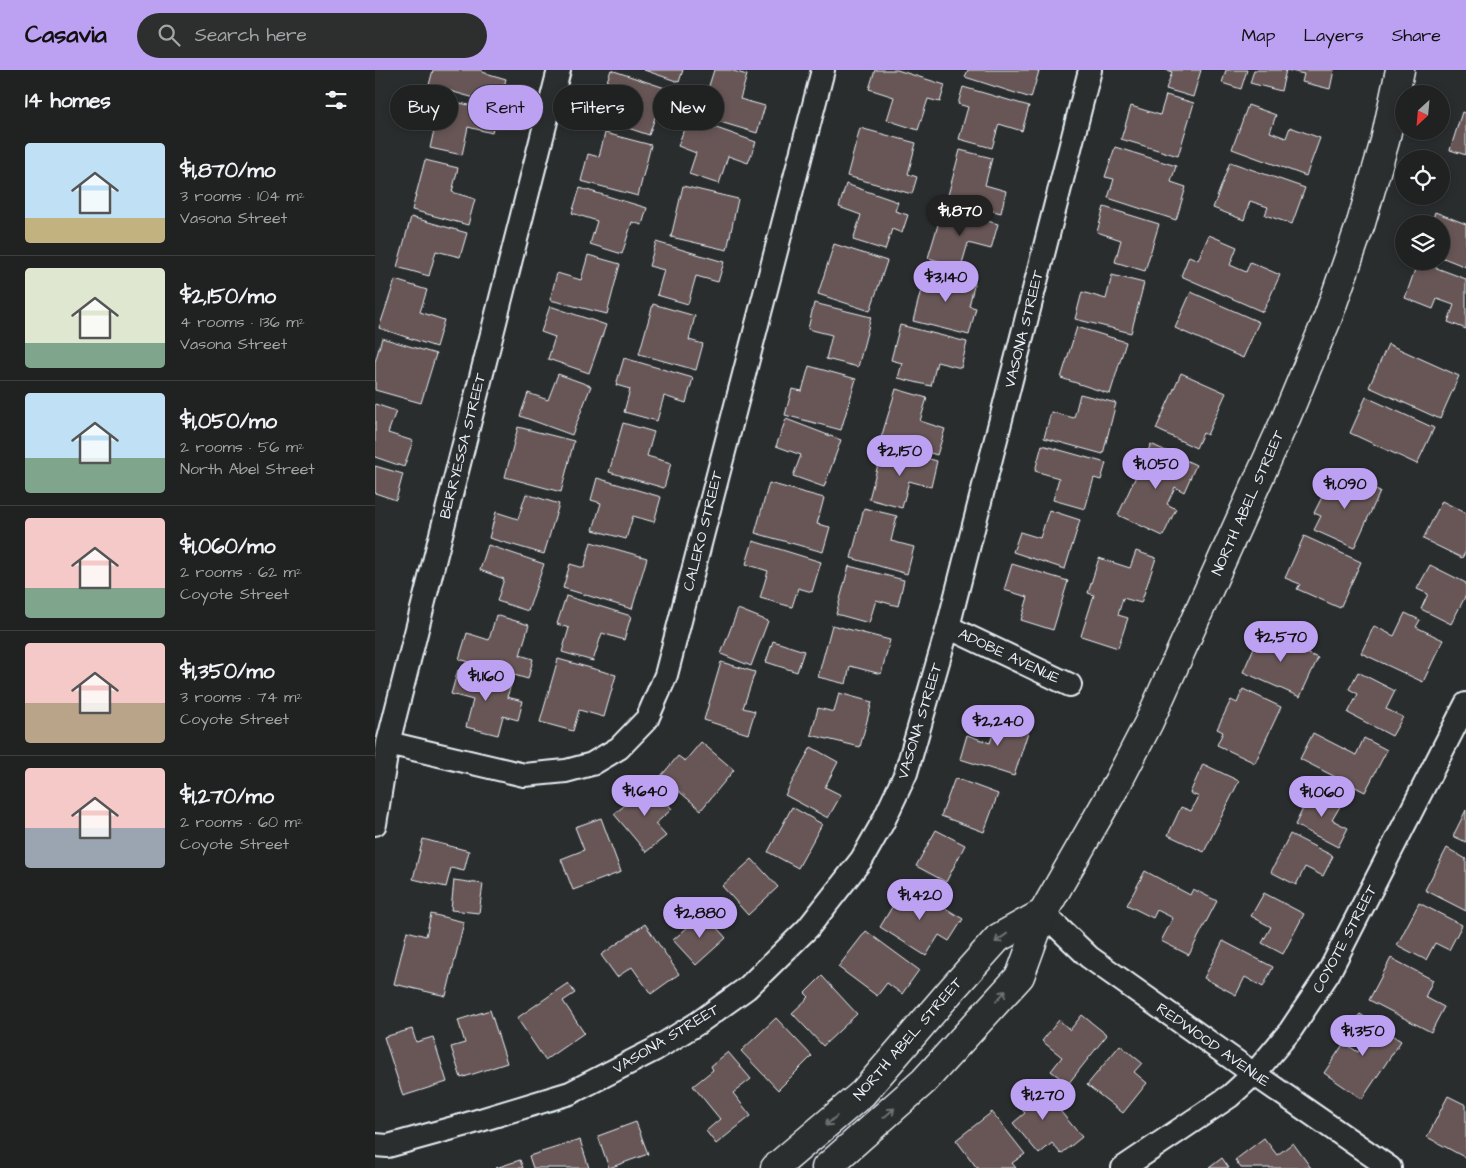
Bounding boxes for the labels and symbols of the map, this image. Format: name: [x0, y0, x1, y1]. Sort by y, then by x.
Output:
north arrow: [1395, 85, 1450, 140]
pin: $1,870: [919, 194, 1001, 237]
pin: $3,140: [905, 260, 987, 303]
street label: VASONA STREET: [999, 267, 1049, 390]
street label: BERRYESSA STREET: [435, 370, 491, 521]
street label: NORTH ABEL STREET: [1206, 426, 1290, 579]
pin: $2,150: [859, 434, 941, 477]
pin: $1,050: [1115, 448, 1197, 490]
street label: CALERO STREET: [678, 468, 728, 593]
pin: $1,090: [1304, 468, 1386, 510]
pin: $2,570: [1240, 620, 1322, 663]
street label: ADOBE AVENUE: [955, 623, 1063, 689]
pin: $1,160: [445, 660, 527, 702]
street label: VASONA STREET: [892, 660, 948, 782]
pin: $2,240: [957, 704, 1039, 747]
pin: $1,640: [604, 774, 686, 817]
pin: $1,060: [1281, 776, 1363, 818]
pin: $1,420: [879, 878, 961, 921]
street label: COYOTE STREET: [1308, 881, 1383, 997]
pin: $2,880: [659, 896, 741, 939]
one-way arrow: [994, 933, 1008, 943]
street label: NORTH ABEL STREET: [849, 972, 968, 1105]
one-way arrow: [996, 989, 1007, 1002]
street label: REDWOOD AVENUE: [1152, 998, 1274, 1092]
street label: VASONA STREET: [609, 999, 724, 1079]
pin: $1,350: [1322, 1014, 1404, 1057]
pin: $1,270: [1002, 1078, 1084, 1121]
one-way arrow: [882, 1107, 895, 1118]
one-way arrow: [825, 1115, 838, 1126]

